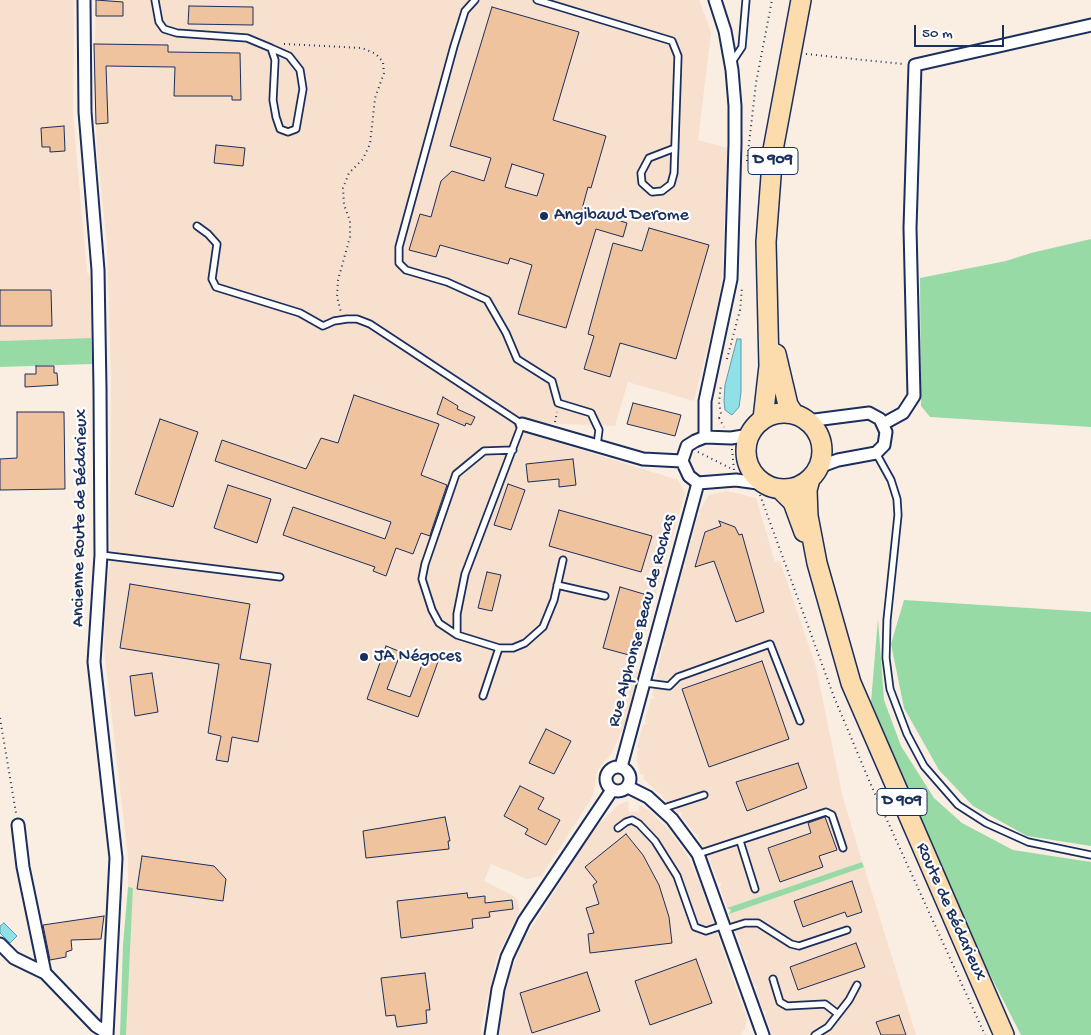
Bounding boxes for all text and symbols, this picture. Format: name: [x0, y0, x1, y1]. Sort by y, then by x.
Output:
scale bar: [916, 15, 1006, 47]
text: 50 m: [922, 25, 953, 43]
road number: D 909: [748, 148, 798, 175]
place label: Angibaud Derome: [554, 205, 689, 227]
marker: Angibaud Derome: [538, 210, 550, 222]
street label: Ancienne Route de Bédarieux: [68, 409, 94, 627]
street label: Rue Alphonse Beau de Rochas: [604, 512, 682, 730]
place label: JA Négoces: [374, 646, 461, 668]
marker: JA Négoces: [358, 651, 370, 663]
road number: D 909: [877, 789, 927, 816]
street label: Route de Bédarieux: [910, 840, 990, 984]

